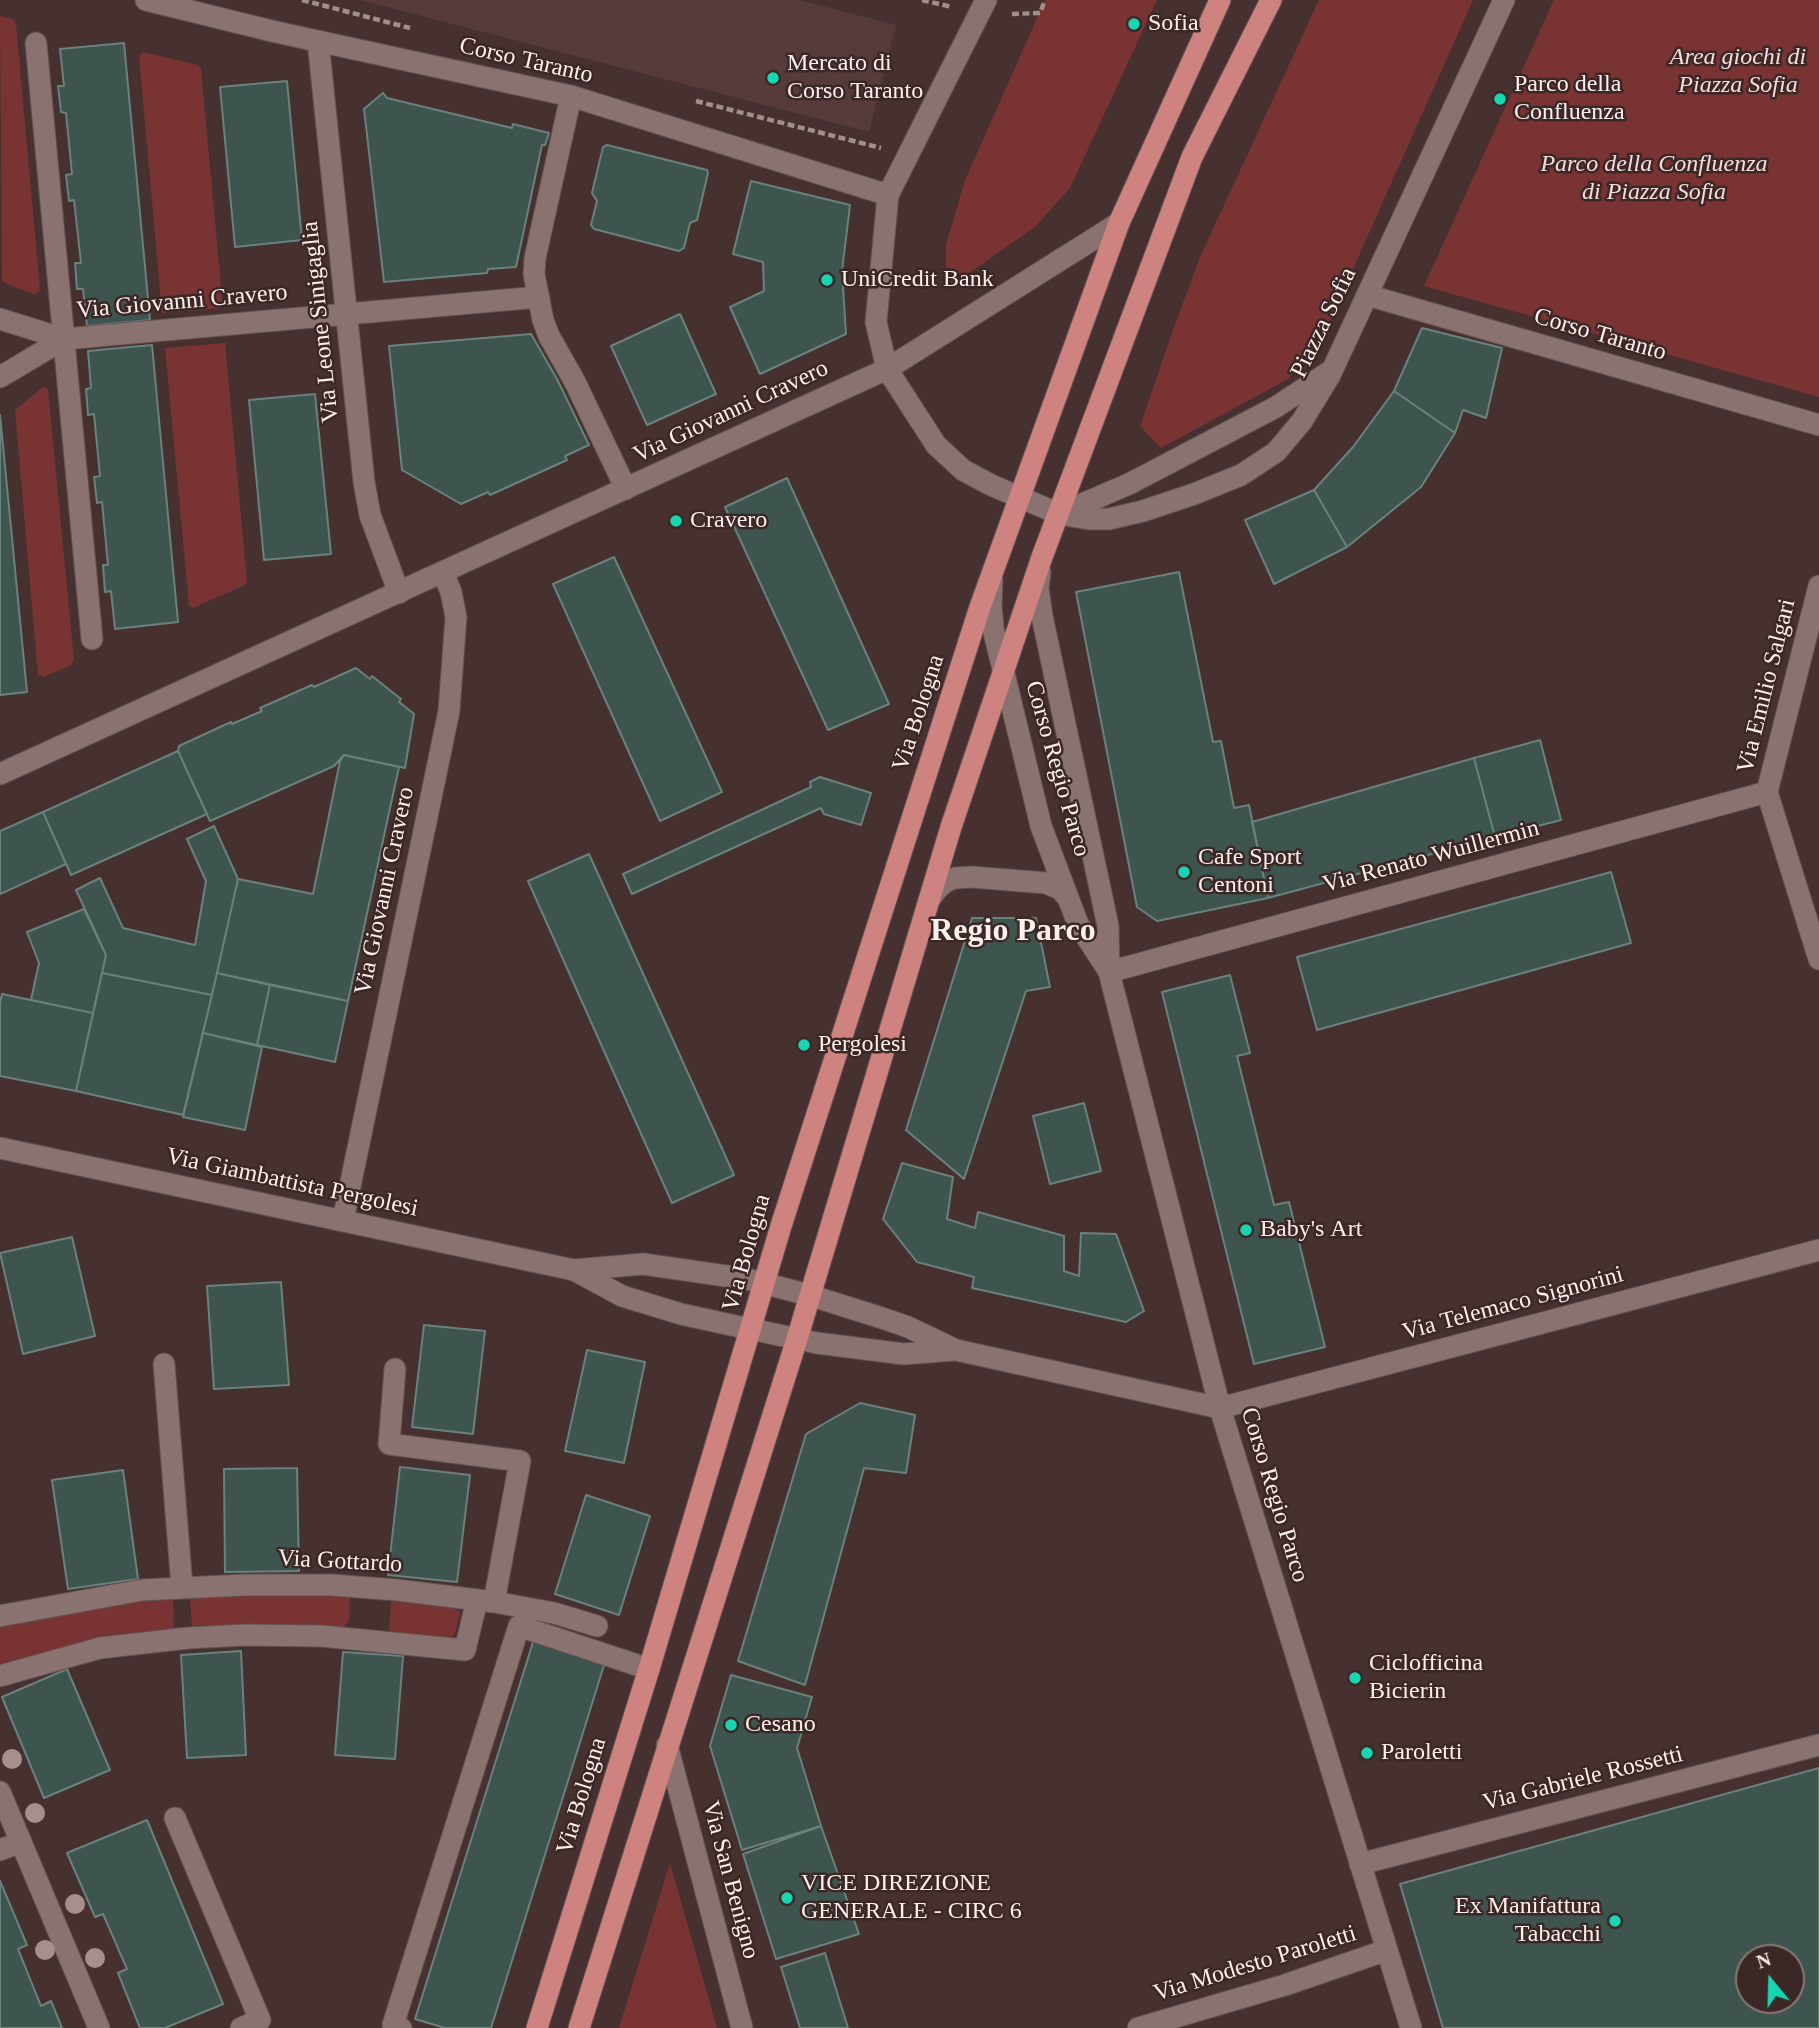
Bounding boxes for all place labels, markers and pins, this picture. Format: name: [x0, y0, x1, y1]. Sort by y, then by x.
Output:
place label: Sofia: [1148, 10, 1199, 38]
marker: Sofia: [1126, 16, 1142, 32]
place label: Mercato di Corso Taranto: [787, 50, 923, 106]
marker: Mercato di Corso Taranto: [765, 70, 781, 86]
place label: Parco della Confluenza: [1514, 71, 1625, 127]
marker: Parco della Confluenza: [1492, 91, 1508, 107]
place label: UniCredit Bank: [841, 266, 994, 294]
marker: UniCredit Bank: [819, 272, 835, 288]
place label: Cravero: [690, 507, 767, 535]
marker: Cravero: [668, 513, 684, 529]
place label: Cafe Sport Centoni: [1198, 844, 1301, 900]
marker: Cafe Sport Centoni: [1176, 864, 1192, 880]
place label: Pergolesi: [818, 1031, 907, 1059]
marker: Pergolesi: [796, 1037, 812, 1053]
place label: Baby's Art: [1260, 1216, 1362, 1244]
marker: Baby's Art: [1238, 1222, 1254, 1238]
place label: Ciclofficina Bicierin: [1369, 1650, 1483, 1706]
marker: Ciclofficina Bicierin: [1347, 1670, 1363, 1686]
place label: Cesano: [745, 1711, 816, 1739]
marker: Cesano: [723, 1717, 739, 1733]
place label: Paroletti: [1381, 1739, 1462, 1767]
marker: Paroletti: [1359, 1745, 1375, 1761]
place label: VICE DIREZIONE GENERALE - CIRC 6: [801, 1870, 1022, 1926]
marker: VICE DIREZIONE GENERALE - CIRC 6: [779, 1890, 795, 1906]
place label: Ex Manifattura Tabacchi: [1455, 1893, 1601, 1949]
marker: Ex Manifattura Tabacchi: [1607, 1913, 1623, 1929]

